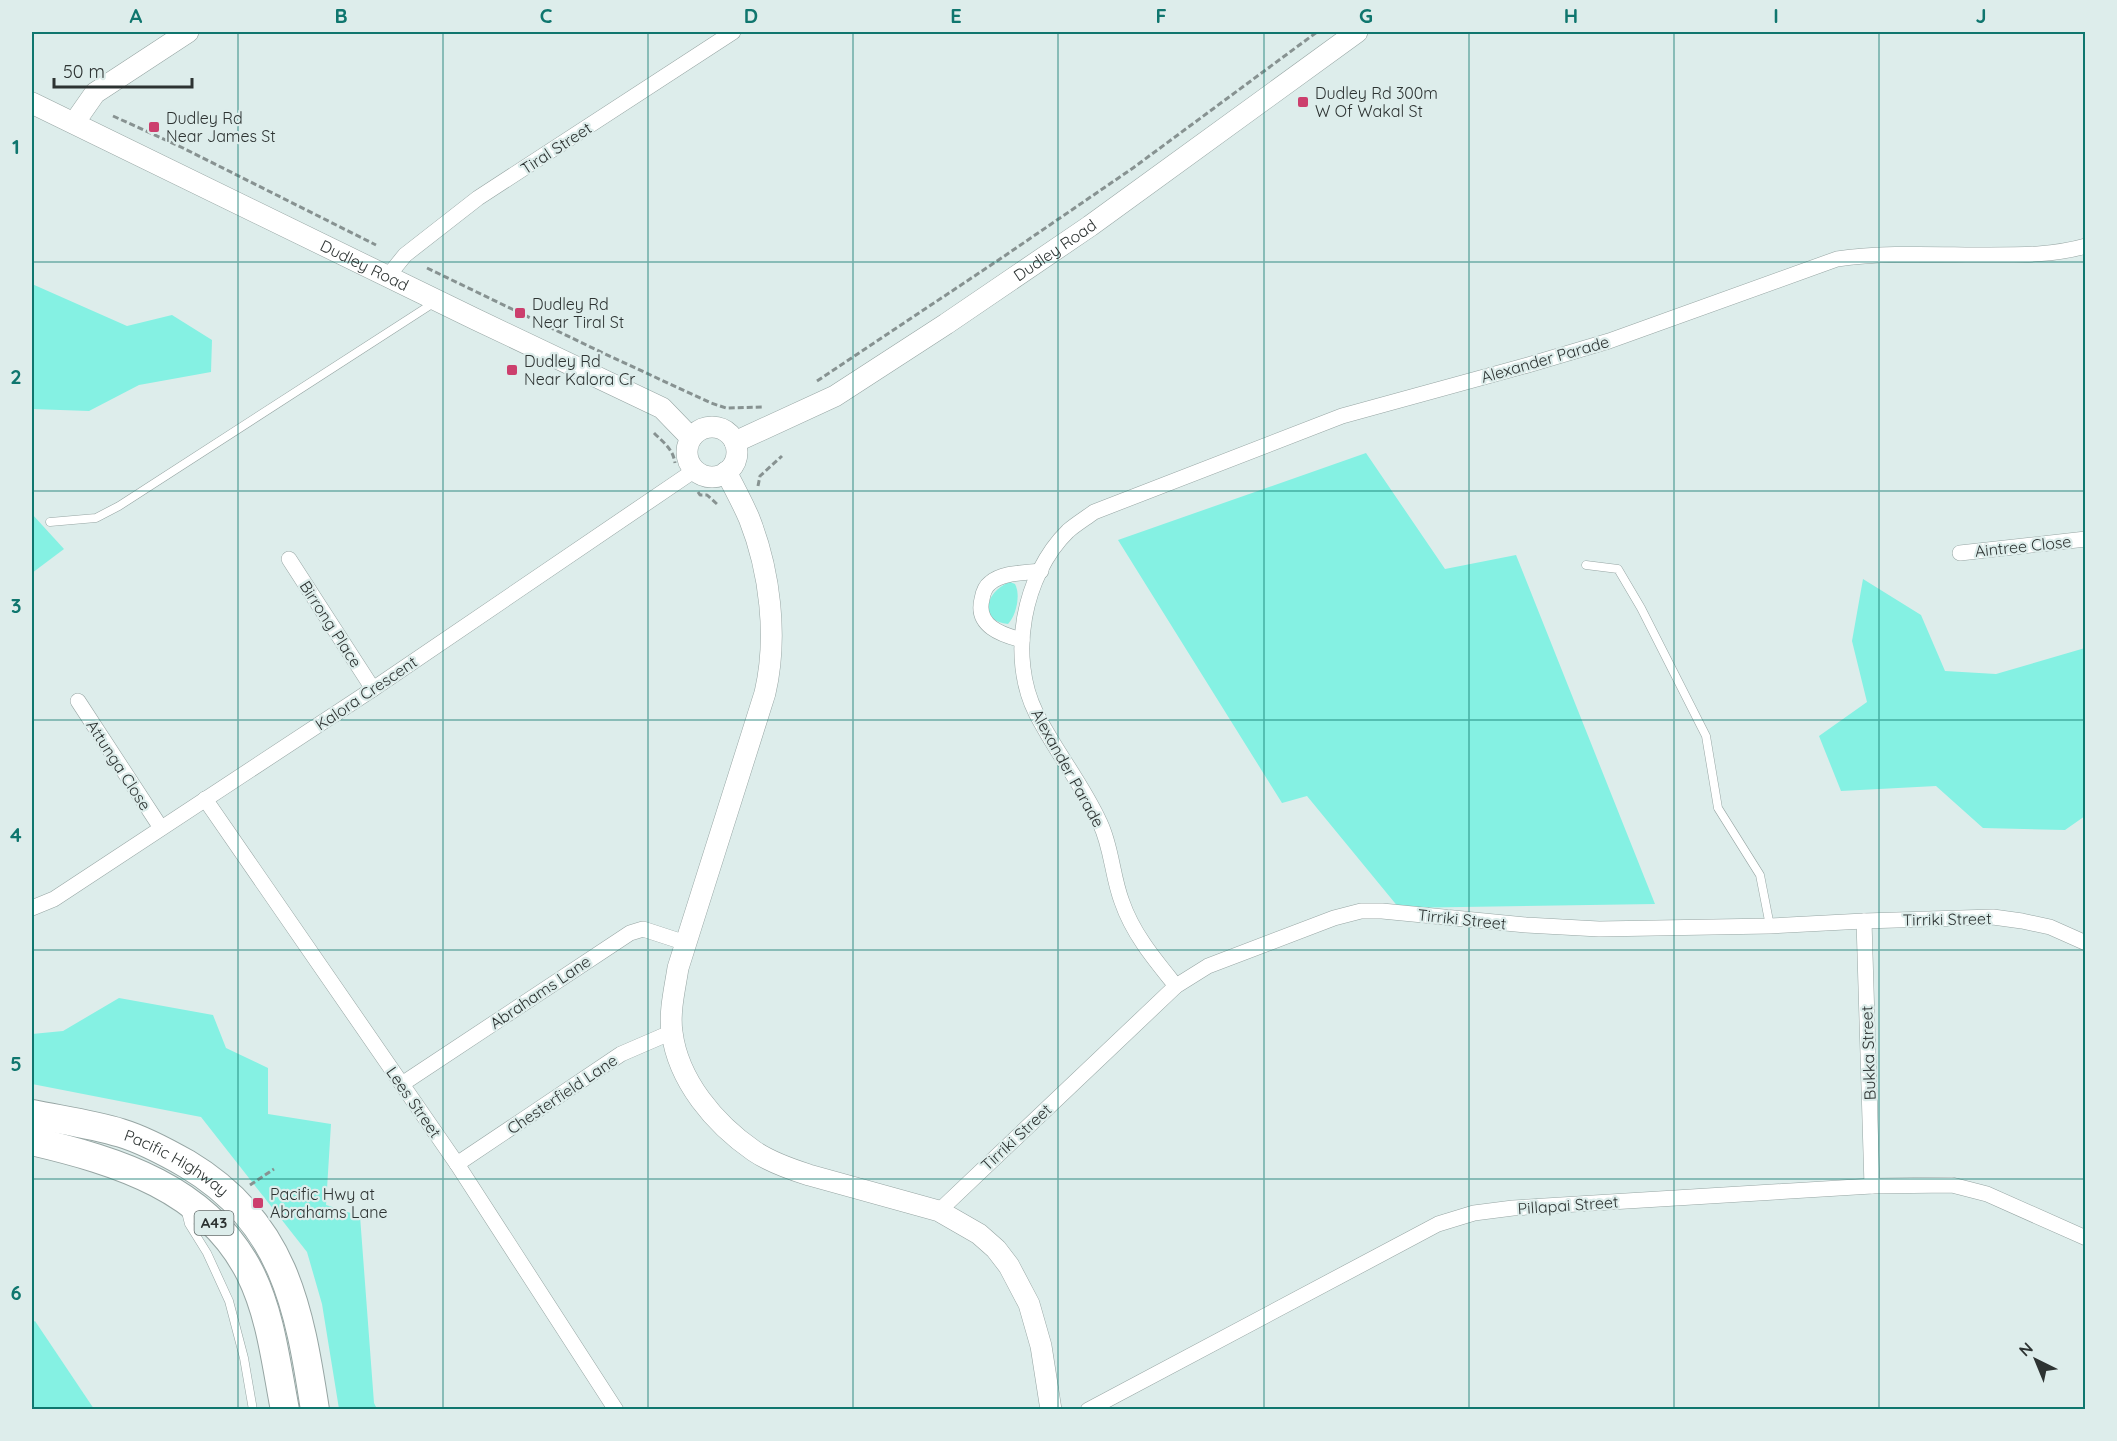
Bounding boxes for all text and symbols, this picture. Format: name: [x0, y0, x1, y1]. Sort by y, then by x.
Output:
text: A: [130, 3, 143, 28]
text: B: [334, 3, 348, 28]
text: C: [540, 3, 553, 28]
text: D: [744, 3, 758, 28]
text: E: [950, 3, 962, 28]
text: F: [1155, 3, 1167, 28]
text: G: [1359, 3, 1373, 28]
text: H: [1564, 3, 1578, 28]
text: I: [1773, 3, 1779, 28]
text: J: [1975, 3, 1987, 28]
scale bar: [54, 51, 192, 89]
text: 50 m: [63, 60, 105, 83]
place label: Dudley Rd 300m W Of Wakal St: [1315, 83, 1438, 121]
marker: Dudley Rd 300m W Of Wakal St: [1296, 95, 1310, 109]
place label: Dudley Rd Near James St: [166, 108, 276, 146]
street label: Tiral Street: [517, 118, 595, 178]
marker: Dudley Rd Near James St: [147, 120, 161, 134]
text: 1: [12, 134, 20, 159]
street label: Dudley Road: [1009, 215, 1100, 285]
street label: Dudley Road: [317, 235, 412, 295]
place label: Dudley Rd Near Tiral St: [532, 294, 624, 332]
marker: Dudley Rd Near Tiral St: [513, 306, 527, 320]
street label: Alexander Parade: [1479, 331, 1611, 387]
place label: Dudley Rd Near Kalora Cr: [524, 351, 635, 389]
marker: Dudley Rd Near Kalora Cr: [505, 363, 519, 377]
text: 2: [10, 364, 22, 389]
street label: Aintree Close: [1974, 531, 2072, 561]
street label: Birrong Place: [296, 577, 366, 671]
text: 3: [11, 593, 21, 618]
street label: Kalora Crescent: [311, 652, 421, 734]
street label: Alexander Parade: [1027, 705, 1109, 831]
street label: Attunga Close: [82, 716, 156, 814]
text: 4: [10, 822, 22, 847]
street label: Tirriki Street: [1417, 904, 1507, 934]
street label: Tirriki Street: [1902, 908, 1992, 930]
street label: Abrahams Lane: [486, 951, 594, 1033]
street label: Bukka Street: [1856, 1006, 1880, 1100]
street label: Chesterfield Lane: [503, 1050, 621, 1138]
text: 5: [10, 1051, 22, 1076]
street label: Lees Street: [382, 1063, 446, 1141]
street label: Tirriki Street: [977, 1099, 1055, 1175]
street label: Pacific Highway: [122, 1125, 233, 1200]
place label: Pacific Hwy at Abrahams Lane: [270, 1184, 387, 1222]
street label: Pillapai Street: [1517, 1192, 1619, 1218]
marker: Pacific Hwy at Abrahams Lane: [251, 1196, 265, 1210]
road number: A43: [194, 1211, 234, 1235]
text: 6: [10, 1280, 22, 1305]
north arrow: [2006, 1330, 2066, 1390]
text: N: [2015, 1338, 2037, 1360]

